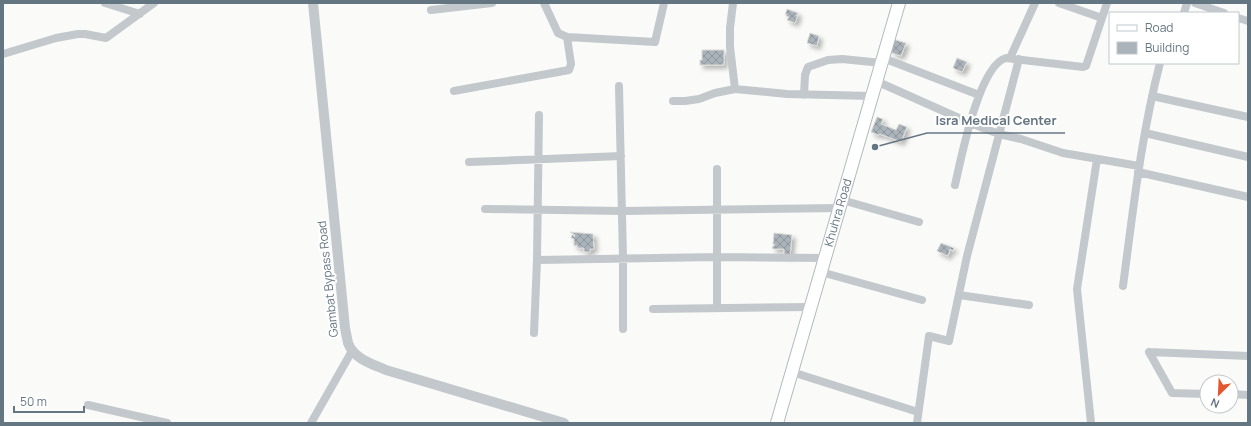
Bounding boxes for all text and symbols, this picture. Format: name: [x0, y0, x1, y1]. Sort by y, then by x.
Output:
legend: [1109, 12, 1239, 64]
text: Road: [1145, 19, 1173, 36]
text: Building: [1145, 39, 1189, 56]
callout: Isra Medical Center: [927, 108, 1065, 133]
text: Isra Medical Center: [935, 111, 1057, 129]
street label: Khuhra Road: [820, 176, 856, 249]
street label: Gambat Bypass Road: [313, 220, 342, 338]
north arrow: [1199, 374, 1239, 414]
scale bar: [14, 388, 84, 414]
text: 50 m: [20, 393, 47, 410]
text: N: [1208, 395, 1221, 412]

